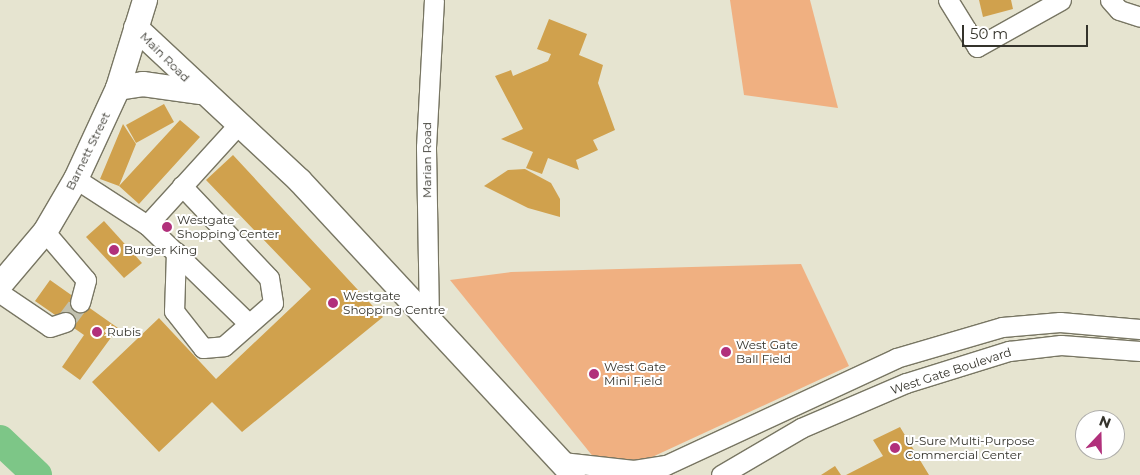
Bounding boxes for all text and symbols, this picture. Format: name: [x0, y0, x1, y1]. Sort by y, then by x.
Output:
scale bar: [965, 15, 1091, 47]
text: 50 m: [970, 24, 1008, 43]
street label: Main Road: [137, 29, 193, 85]
street label: Barnett Street: [63, 110, 113, 192]
street label: Marian Road: [420, 122, 434, 198]
place label: Westgate Shopping Center: [177, 213, 279, 241]
marker: Westgate Shopping Center: [161, 221, 173, 233]
place label: Burger King: [124, 243, 197, 257]
marker: Burger King: [108, 244, 120, 256]
place label: Westgate Shopping Centre: [343, 289, 445, 317]
marker: Westgate Shopping Centre: [327, 297, 339, 309]
place label: Rubis: [107, 325, 141, 339]
marker: Rubis: [91, 326, 103, 338]
place label: West Gate Ball Field: [736, 338, 798, 366]
street label: West Gate Boulevard: [889, 345, 1013, 397]
marker: West Gate Ball Field: [720, 346, 732, 358]
place label: West Gate Mini Field: [604, 360, 666, 388]
marker: West Gate Mini Field: [588, 368, 600, 380]
north arrow: [1075, 410, 1125, 460]
text: N: [1097, 412, 1114, 432]
place label: U-Sure Multi-Purpose Commercial Center: [905, 434, 1035, 462]
marker: U-Sure Multi-Purpose Commercial Center: [889, 442, 901, 454]

